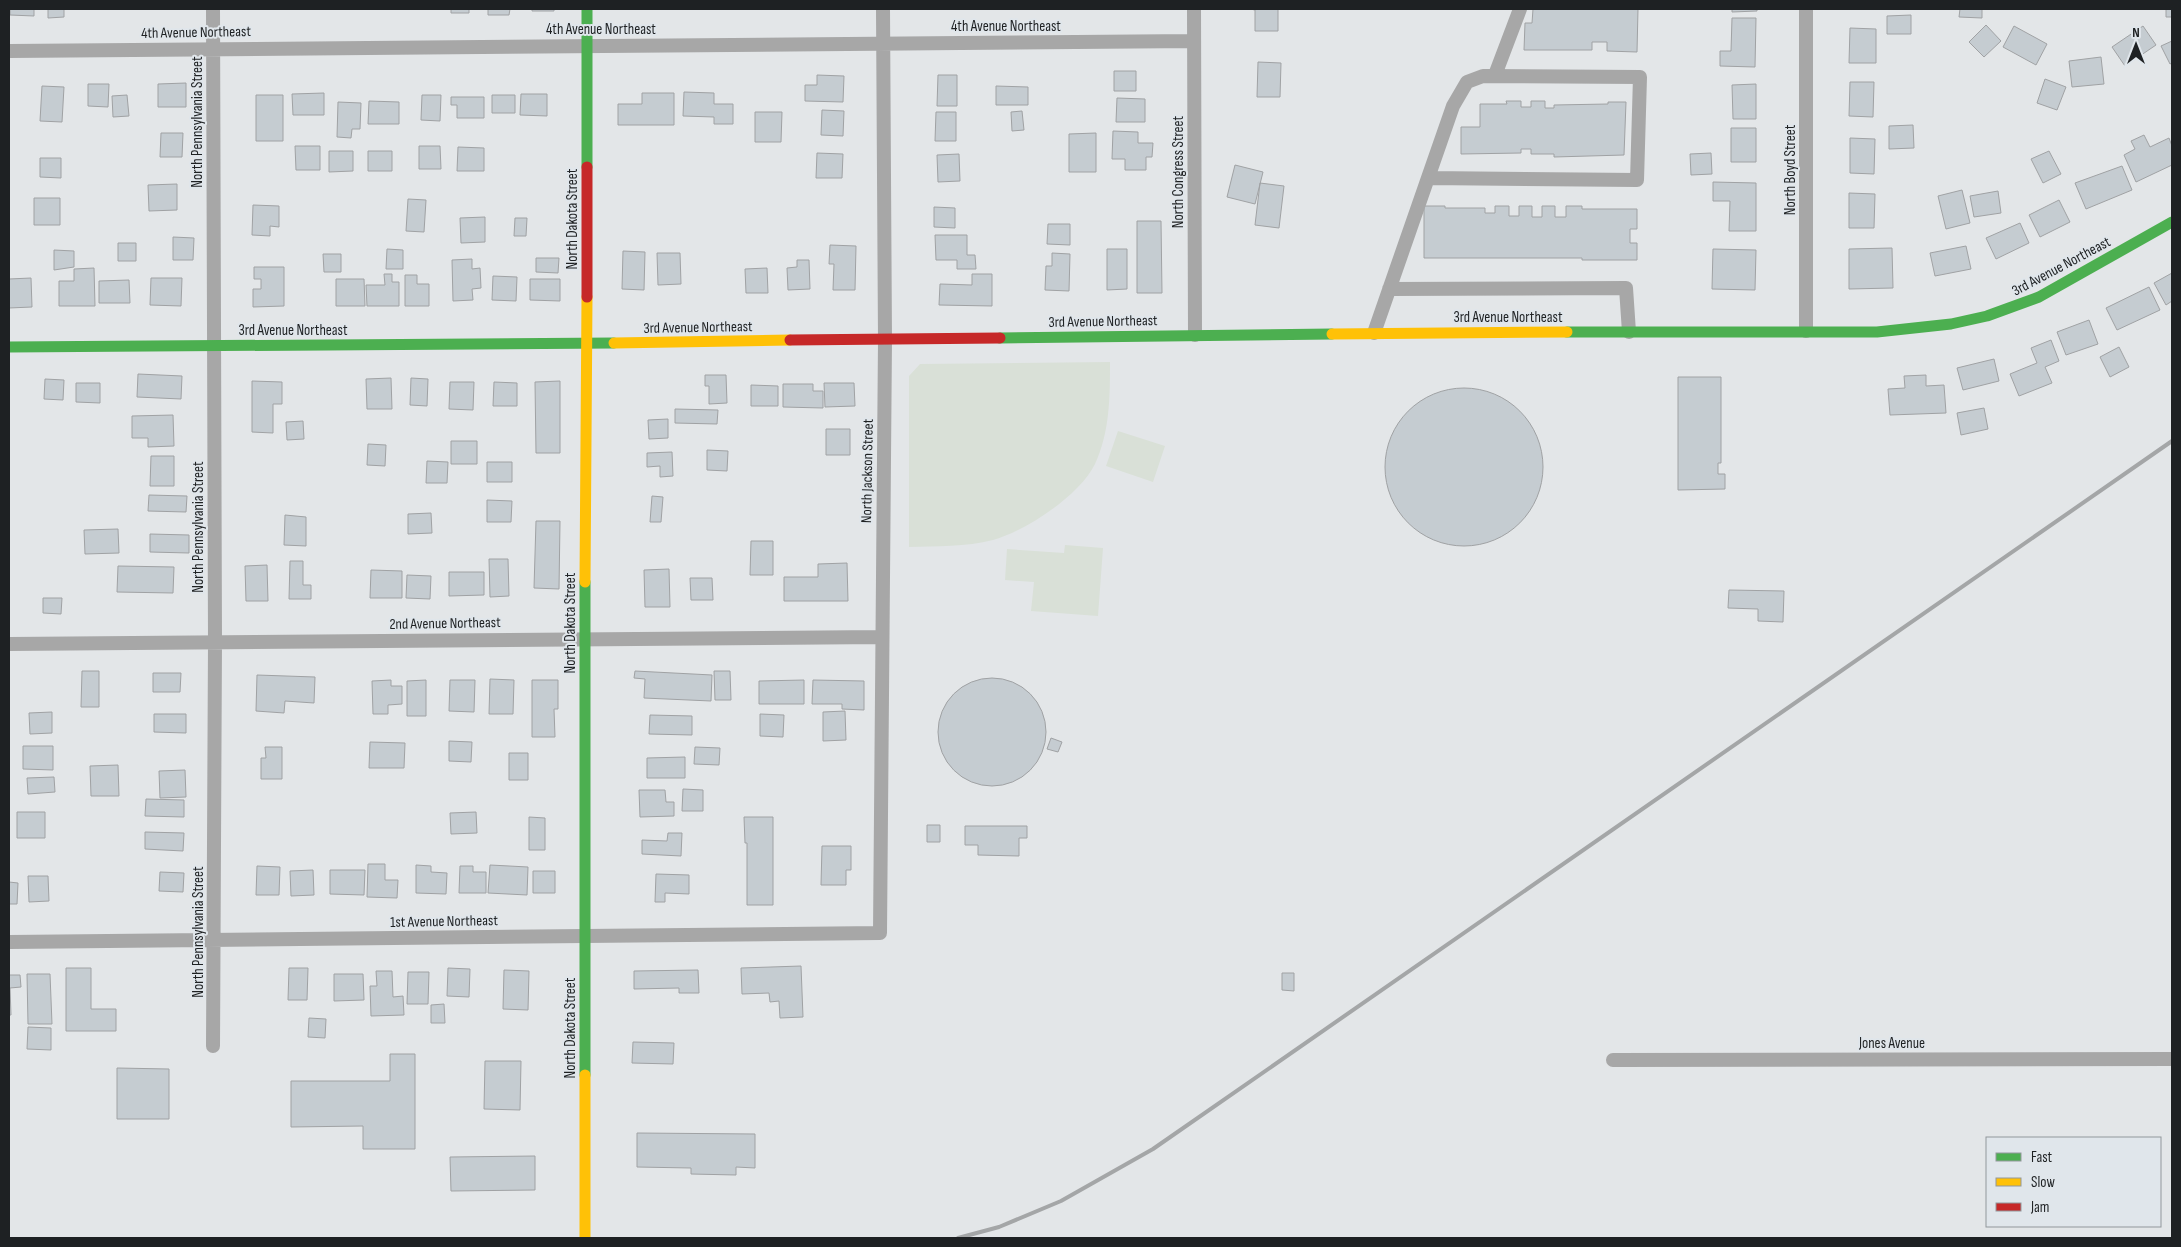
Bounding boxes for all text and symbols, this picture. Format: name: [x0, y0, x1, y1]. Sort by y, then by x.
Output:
street label: 4th Avenue Northeast: [951, 17, 1061, 36]
street label: 4th Avenue Northeast: [546, 20, 656, 39]
north arrow: [2111, 20, 2161, 70]
street label: 4th Avenue Northeast: [141, 22, 251, 43]
text: N: [2132, 24, 2140, 41]
street label: North Pennsylvania Street: [188, 56, 207, 188]
street label: North Congress Street: [1169, 115, 1188, 228]
street label: North Boyd Street: [1781, 124, 1800, 215]
street label: North Dakota Street: [563, 168, 582, 269]
street label: 3rd Avenue Northeast: [2009, 232, 2114, 300]
street label: 3rd Avenue Northeast: [1453, 308, 1563, 327]
street label: 3rd Avenue Northeast: [1048, 311, 1158, 332]
street label: 3rd Avenue Northeast: [643, 317, 753, 338]
street label: 3rd Avenue Northeast: [238, 321, 348, 340]
street label: North Jackson Street: [857, 418, 878, 523]
street label: North Pennsylvania Street: [189, 461, 208, 593]
street label: North Dakota Street: [561, 572, 580, 673]
street label: 2nd Avenue Northeast: [389, 613, 501, 634]
street label: North Pennsylvania Street: [189, 866, 208, 998]
street label: 1st Avenue Northeast: [390, 911, 498, 932]
street label: North Dakota Street: [561, 977, 580, 1078]
street label: Jones Avenue: [1858, 1034, 1925, 1053]
legend: [1986, 1137, 2161, 1227]
text: Fast: [2031, 1148, 2053, 1167]
text: Slow: [2031, 1173, 2055, 1192]
text: Jam: [2030, 1198, 2049, 1217]

